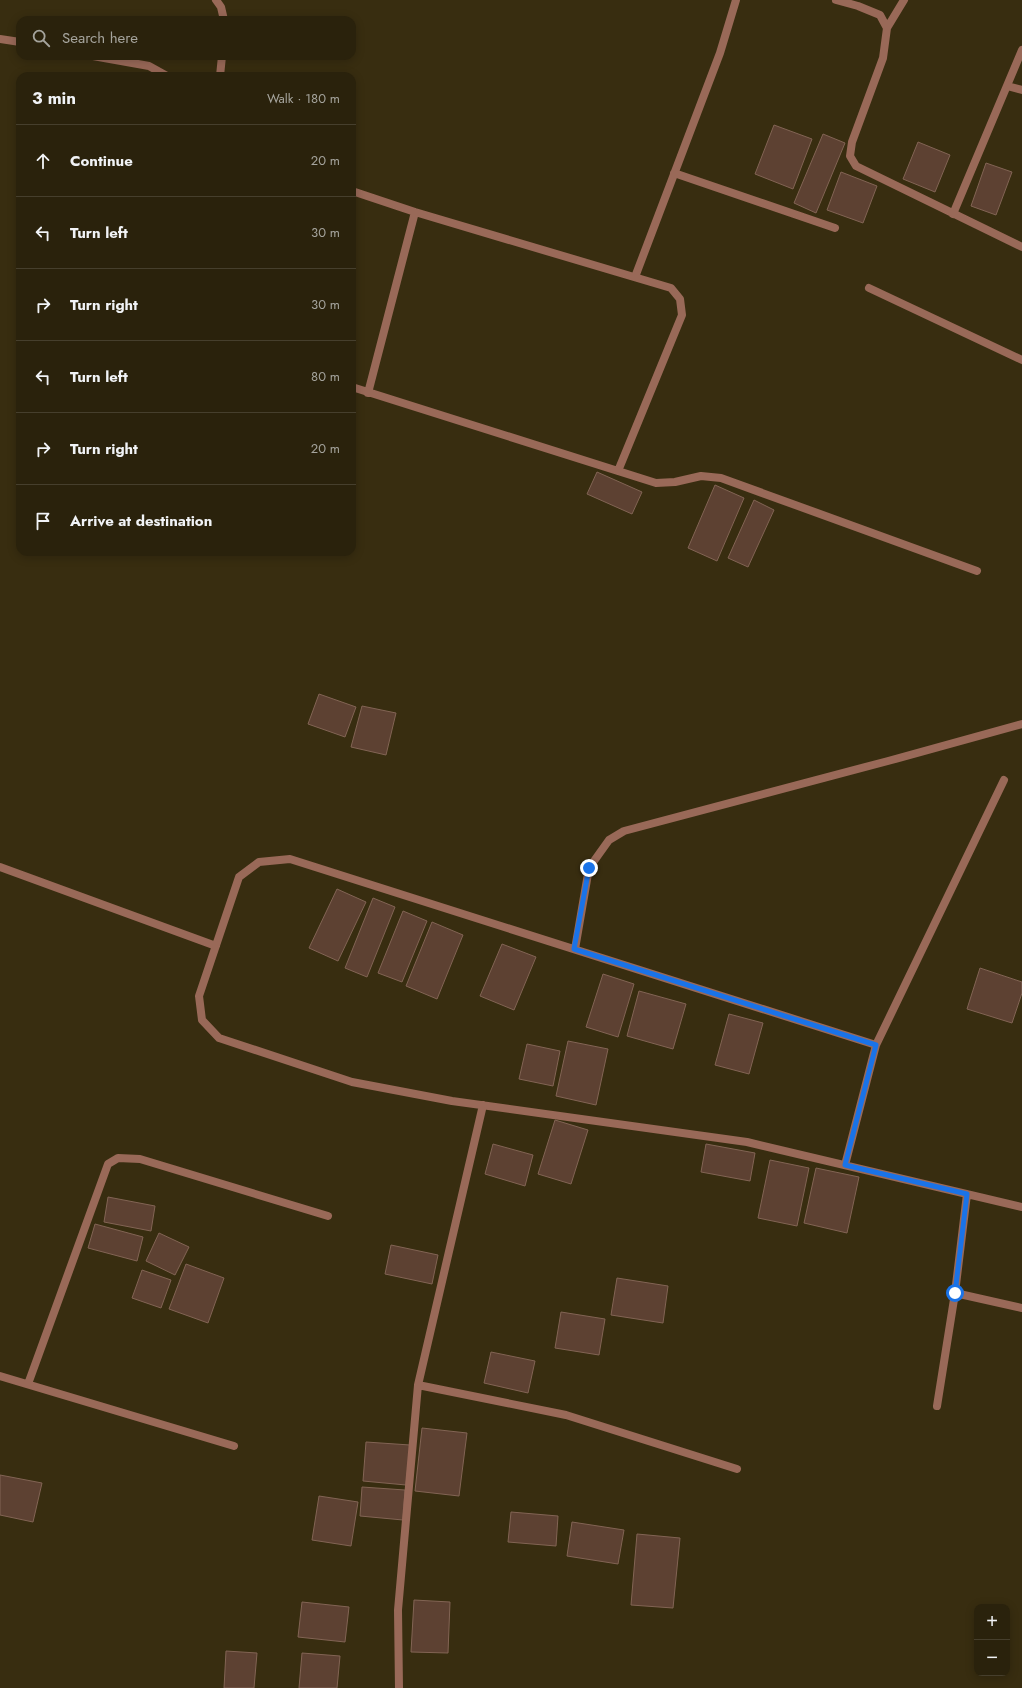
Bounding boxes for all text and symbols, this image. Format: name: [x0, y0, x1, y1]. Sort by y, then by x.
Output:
search box: [16, 16, 356, 60]
icon: search: [30, 27, 52, 49]
text: Search here: [62, 27, 138, 49]
text: 3 min: [32, 86, 76, 110]
text: Walk · 180 m: [267, 89, 340, 108]
icon: ahead: [32, 150, 54, 172]
text: Continue: [70, 150, 133, 172]
text: 20 m: [311, 151, 340, 170]
icon: left: [32, 222, 54, 244]
text: Turn left: [70, 222, 128, 244]
text: 30 m: [311, 223, 340, 242]
icon: right: [32, 294, 54, 316]
text: Turn right: [70, 294, 138, 316]
text: 30 m: [311, 295, 340, 314]
icon: left: [32, 366, 54, 388]
text: Turn left: [70, 366, 128, 388]
text: 80 m: [311, 367, 340, 386]
icon: right: [32, 438, 54, 460]
text: Turn right: [70, 438, 138, 460]
text: 20 m: [311, 439, 340, 458]
icon: arrive: [32, 510, 54, 532]
text: Arrive at destination: [70, 510, 212, 532]
route end: [580, 859, 598, 877]
route start: [946, 1284, 964, 1302]
map controls: [974, 1604, 1010, 1676]
button: +: [974, 1604, 1010, 1640]
button: −: [974, 1640, 1010, 1676]

